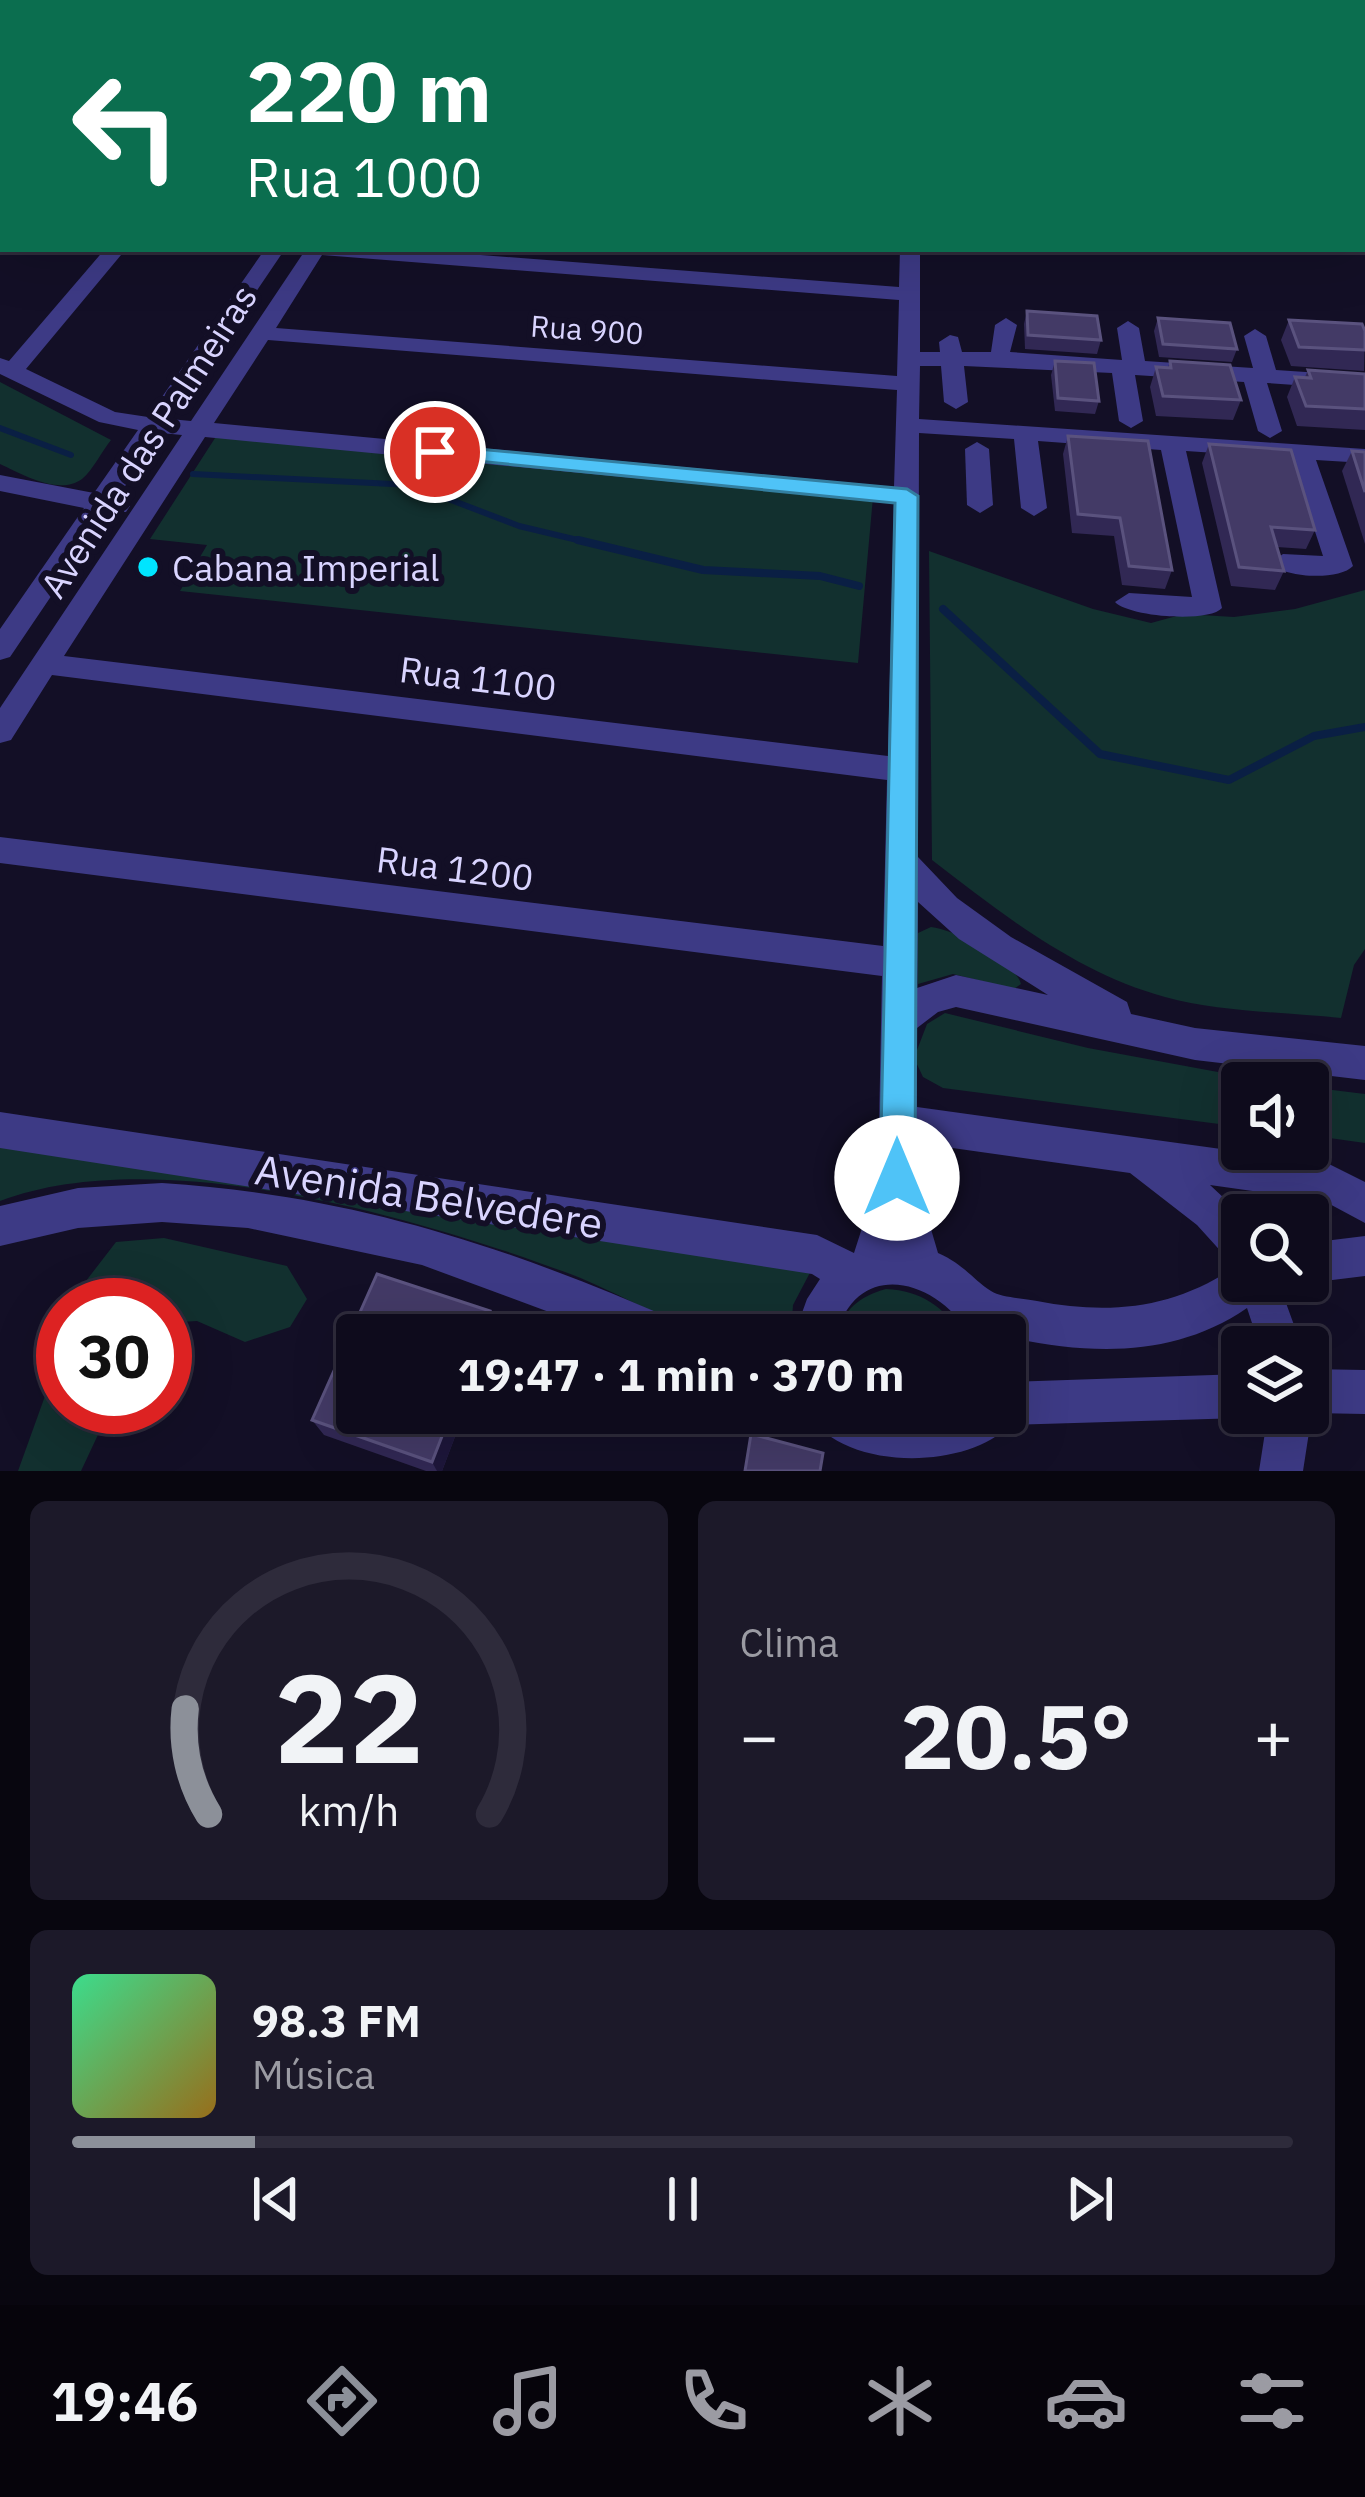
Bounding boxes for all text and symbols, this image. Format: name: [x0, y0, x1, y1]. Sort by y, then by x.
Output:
text: 220 m: [246, 36, 492, 145]
icon: left: [48, 48, 204, 204]
text: Rua 1000: [246, 142, 482, 212]
street label: Avenida das Palmeiras: [29, 275, 267, 607]
street label: Rua 900: [529, 306, 645, 352]
pin: [384, 401, 486, 503]
icon: arrive: [402, 419, 468, 485]
place label: Cabana Imperial: [172, 544, 440, 591]
marker: Cabana Imperial: [135, 554, 161, 580]
street label: Rua 1100: [397, 645, 559, 711]
street label: Rua 1200: [374, 835, 536, 901]
map controls: [1221, 1062, 1329, 1434]
button: sound: [1221, 1062, 1329, 1170]
position arrow: [834, 1115, 960, 1241]
street label: Avenida Belvedere: [251, 1141, 607, 1251]
button: search: [1221, 1194, 1329, 1302]
speed limit sign: 30: [36, 1278, 192, 1434]
button: layers: [1221, 1326, 1329, 1434]
text: 19:47 · 1 min · 370 m: [458, 1345, 904, 1403]
text: Clima: [740, 1617, 839, 1668]
text: 22: [274, 1635, 424, 1797]
text: 20.5°: [900, 1677, 1132, 1794]
text: −: [740, 1692, 779, 1778]
text: +: [1253, 1692, 1293, 1778]
text: km/h: [298, 1781, 399, 1837]
text: 98.3 FM: [252, 1991, 421, 2049]
text: Música: [252, 2049, 375, 2100]
icon: previous: [243, 2166, 309, 2232]
icon: pause: [650, 2166, 716, 2232]
icon: next: [1057, 2166, 1123, 2232]
icon: directions: [300, 2359, 384, 2443]
icon: music: [486, 2359, 570, 2443]
icon: phone: [672, 2359, 756, 2443]
icon: climate: [858, 2359, 942, 2443]
icon: car: [1044, 2359, 1128, 2443]
icon: filters: [1230, 2359, 1314, 2443]
text: 19:46: [51, 2366, 198, 2436]

